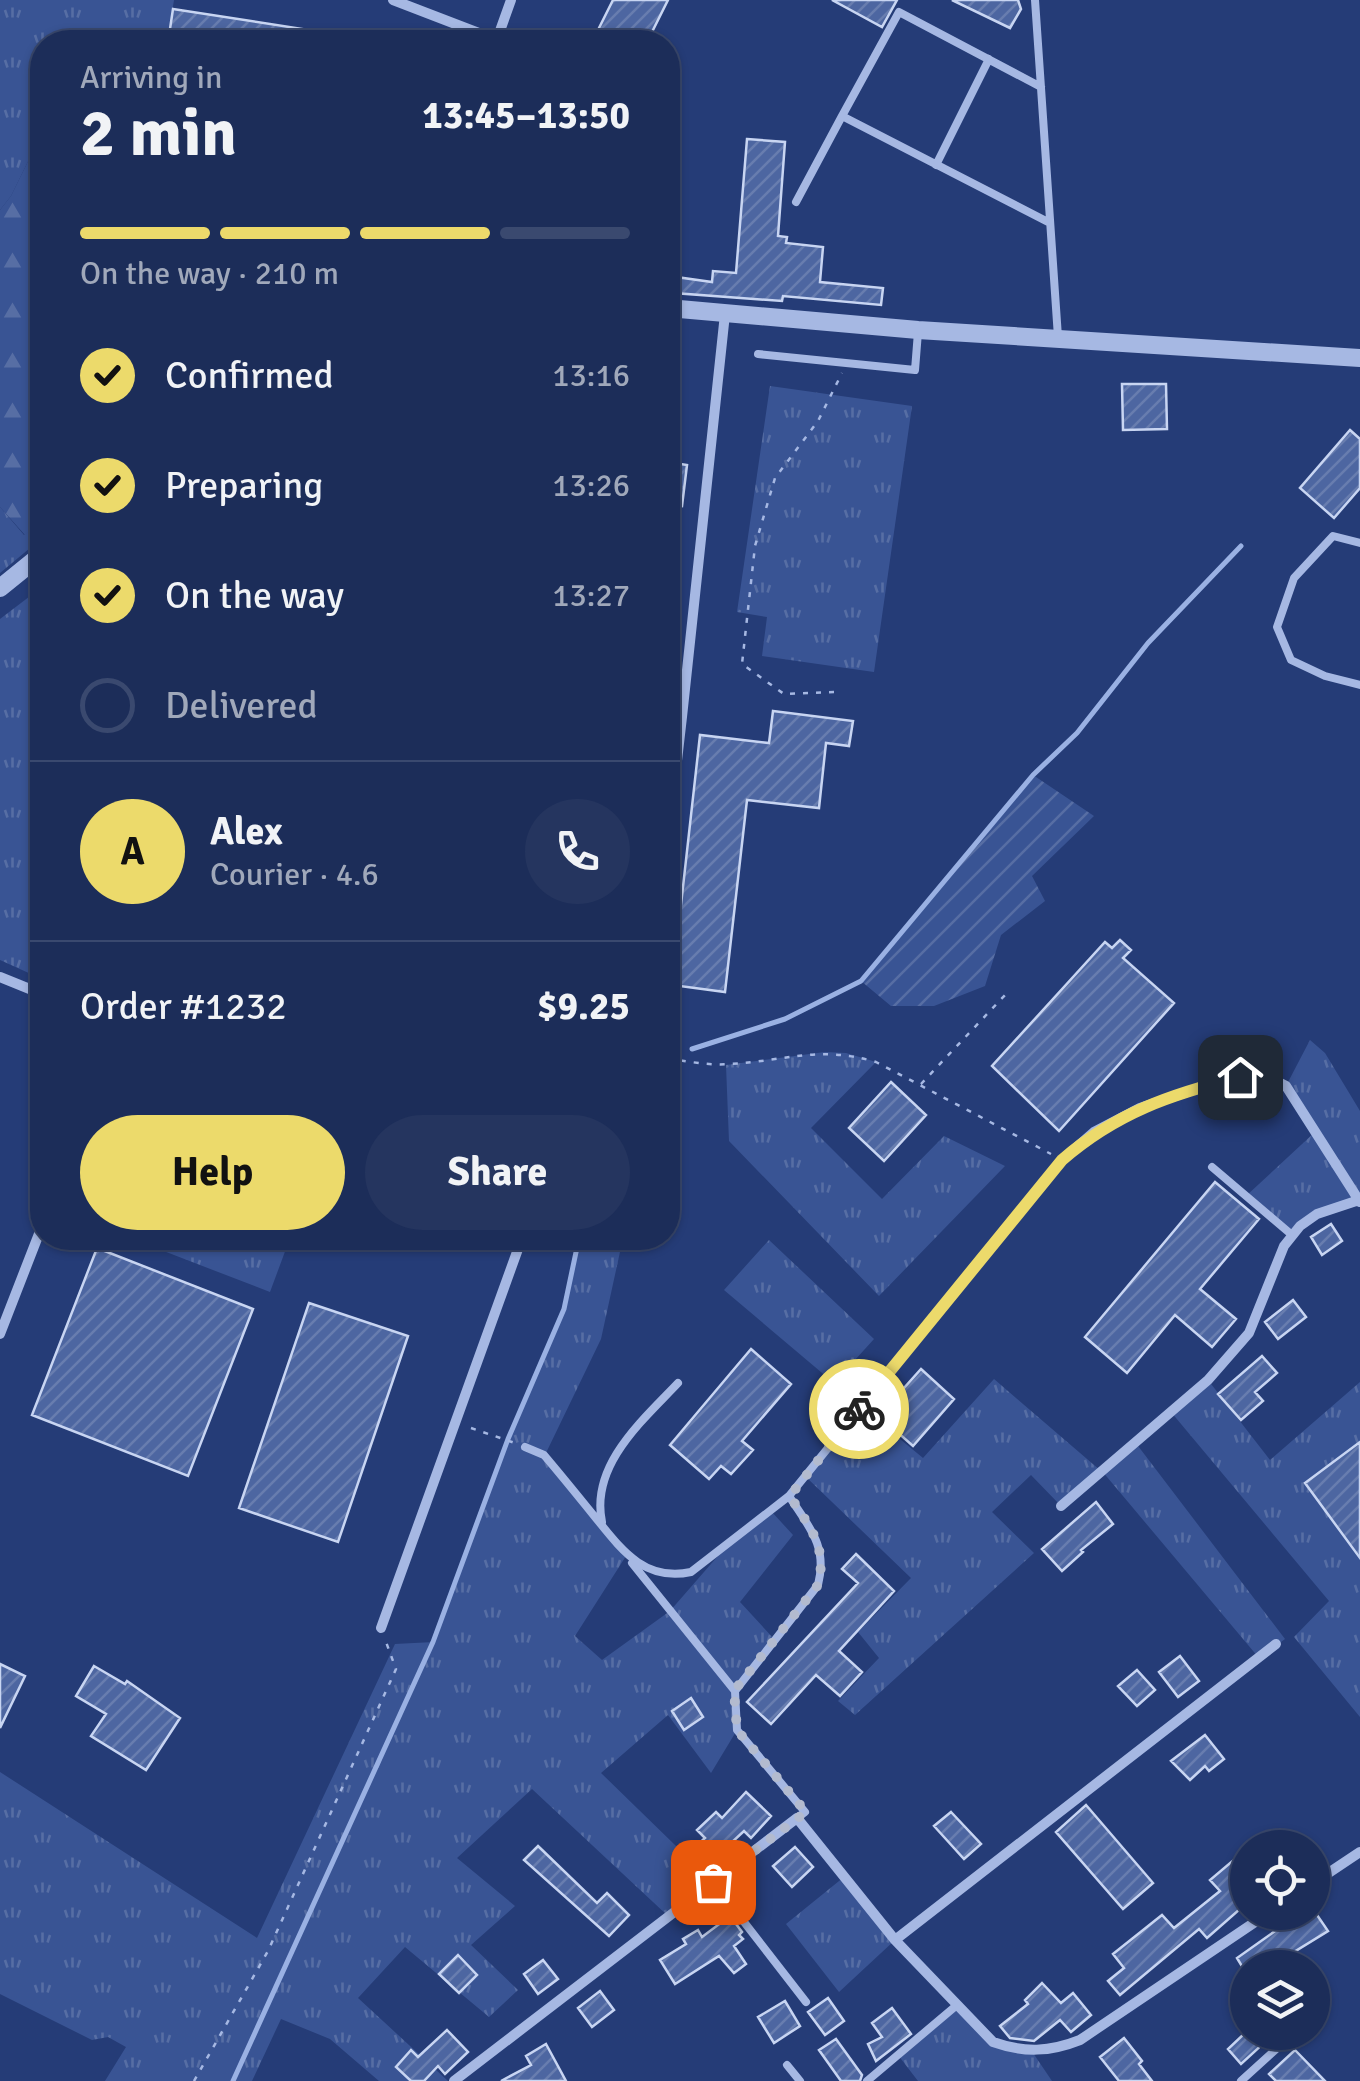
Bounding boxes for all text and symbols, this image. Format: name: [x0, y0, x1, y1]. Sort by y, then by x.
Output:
text: Arriving in: [80, 58, 222, 97]
text: 13:45–13:50: [422, 92, 630, 139]
text: 2 min: [80, 94, 237, 174]
text: On the way · 210 m: [80, 254, 339, 293]
icon: check: [80, 348, 135, 403]
text: Confirmed: [165, 352, 334, 399]
text: 13:16: [552, 356, 630, 395]
icon: check: [80, 458, 135, 513]
text: Preparing: [165, 462, 323, 509]
text: 13:26: [552, 466, 630, 505]
icon: check: [80, 568, 135, 623]
text: On the way: [165, 572, 344, 619]
text: 13:27: [552, 576, 630, 615]
text: Delivered: [165, 682, 318, 729]
button: phone: [525, 799, 630, 904]
text: Alex: [210, 808, 283, 855]
text: A: [120, 828, 145, 875]
text: Courier · 4.6: [210, 855, 379, 894]
text: Order #1232: [80, 983, 287, 1030]
text: $9.25: [537, 983, 630, 1030]
pin: [1198, 1035, 1283, 1120]
icon: home: [1213, 1050, 1268, 1105]
button: Help: [80, 1115, 345, 1230]
button: Share: [365, 1115, 630, 1230]
courier: [809, 1359, 909, 1459]
icon: bike: [832, 1382, 887, 1437]
map controls: [1230, 1830, 1330, 2050]
button: locate: [1230, 1830, 1330, 1930]
pin: [671, 1840, 756, 1925]
icon: bag: [686, 1855, 741, 1910]
button: layers: [1230, 1950, 1330, 2050]

